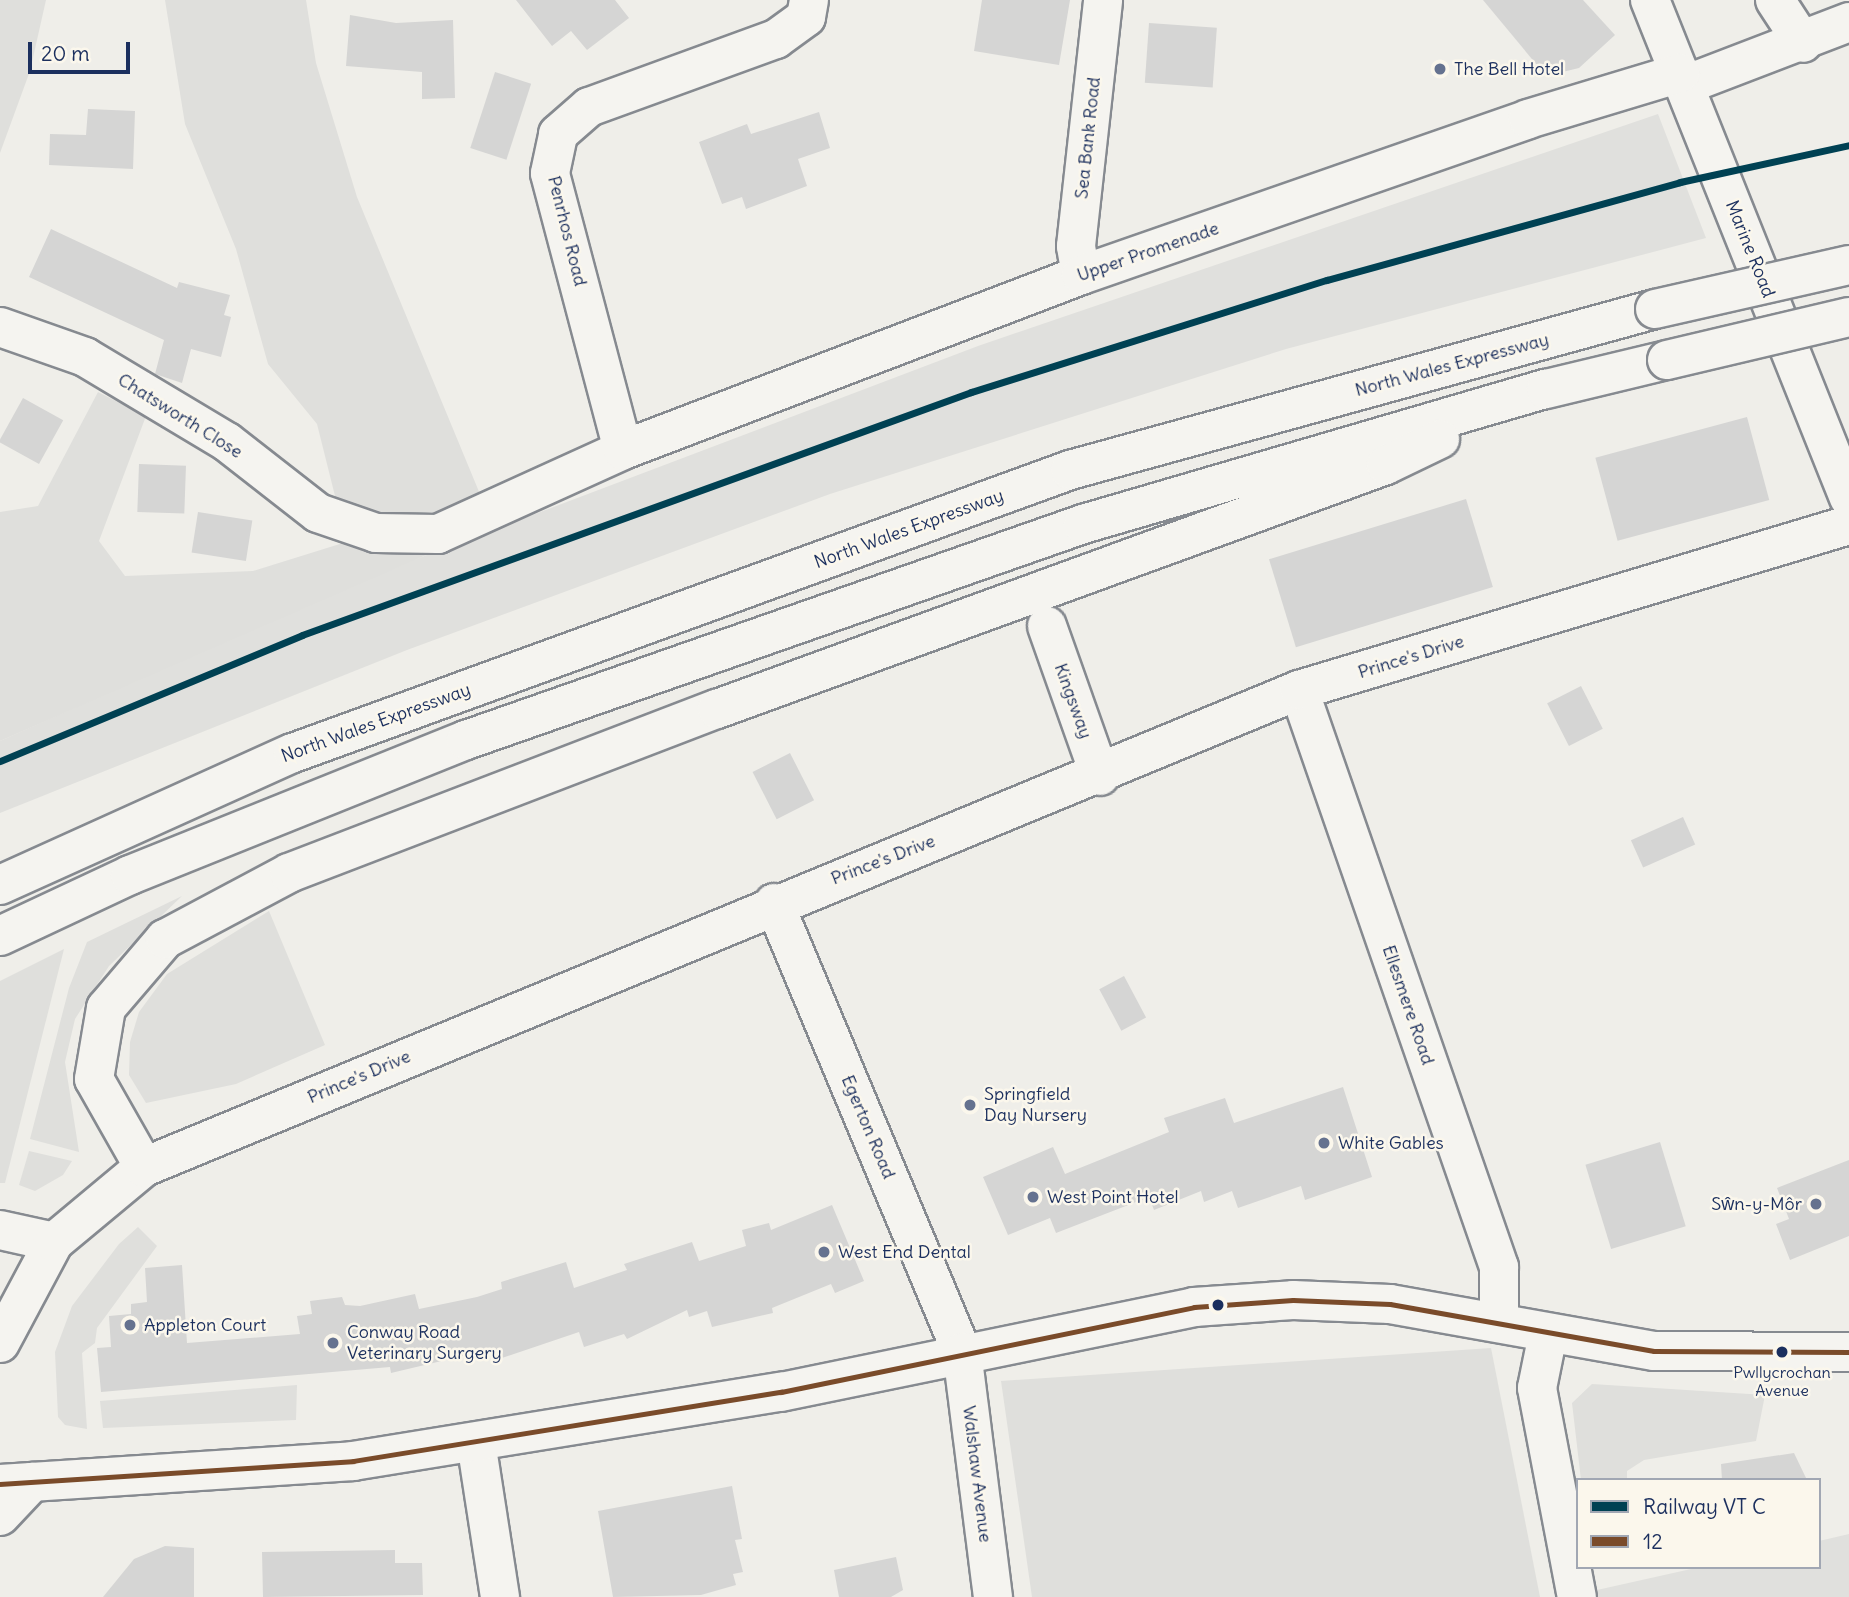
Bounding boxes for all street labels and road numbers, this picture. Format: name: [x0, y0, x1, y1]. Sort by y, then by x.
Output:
street label: Sea Bank Road: [1071, 76, 1105, 200]
street label: Penrhos Road: [543, 174, 591, 288]
street label: Marine Road: [1721, 197, 1779, 301]
street label: Upper Promenade: [1074, 218, 1222, 286]
street label: North Wales Expressway: [1353, 329, 1551, 401]
street label: Chatsworth Close: [114, 369, 246, 463]
street label: North Wales Expressway: [811, 485, 1007, 573]
street label: Prince's Drive: [1355, 631, 1467, 683]
street label: Kingsway: [1049, 660, 1097, 742]
street label: North Wales Expressway: [278, 679, 474, 767]
street label: Prince's Drive: [828, 830, 938, 890]
street label: Ellesmere Road: [1377, 942, 1439, 1068]
street label: Prince's Drive: [304, 1046, 414, 1108]
street label: Egerton Road: [836, 1072, 900, 1182]
street label: Walshaw Avenue: [958, 1404, 996, 1544]

